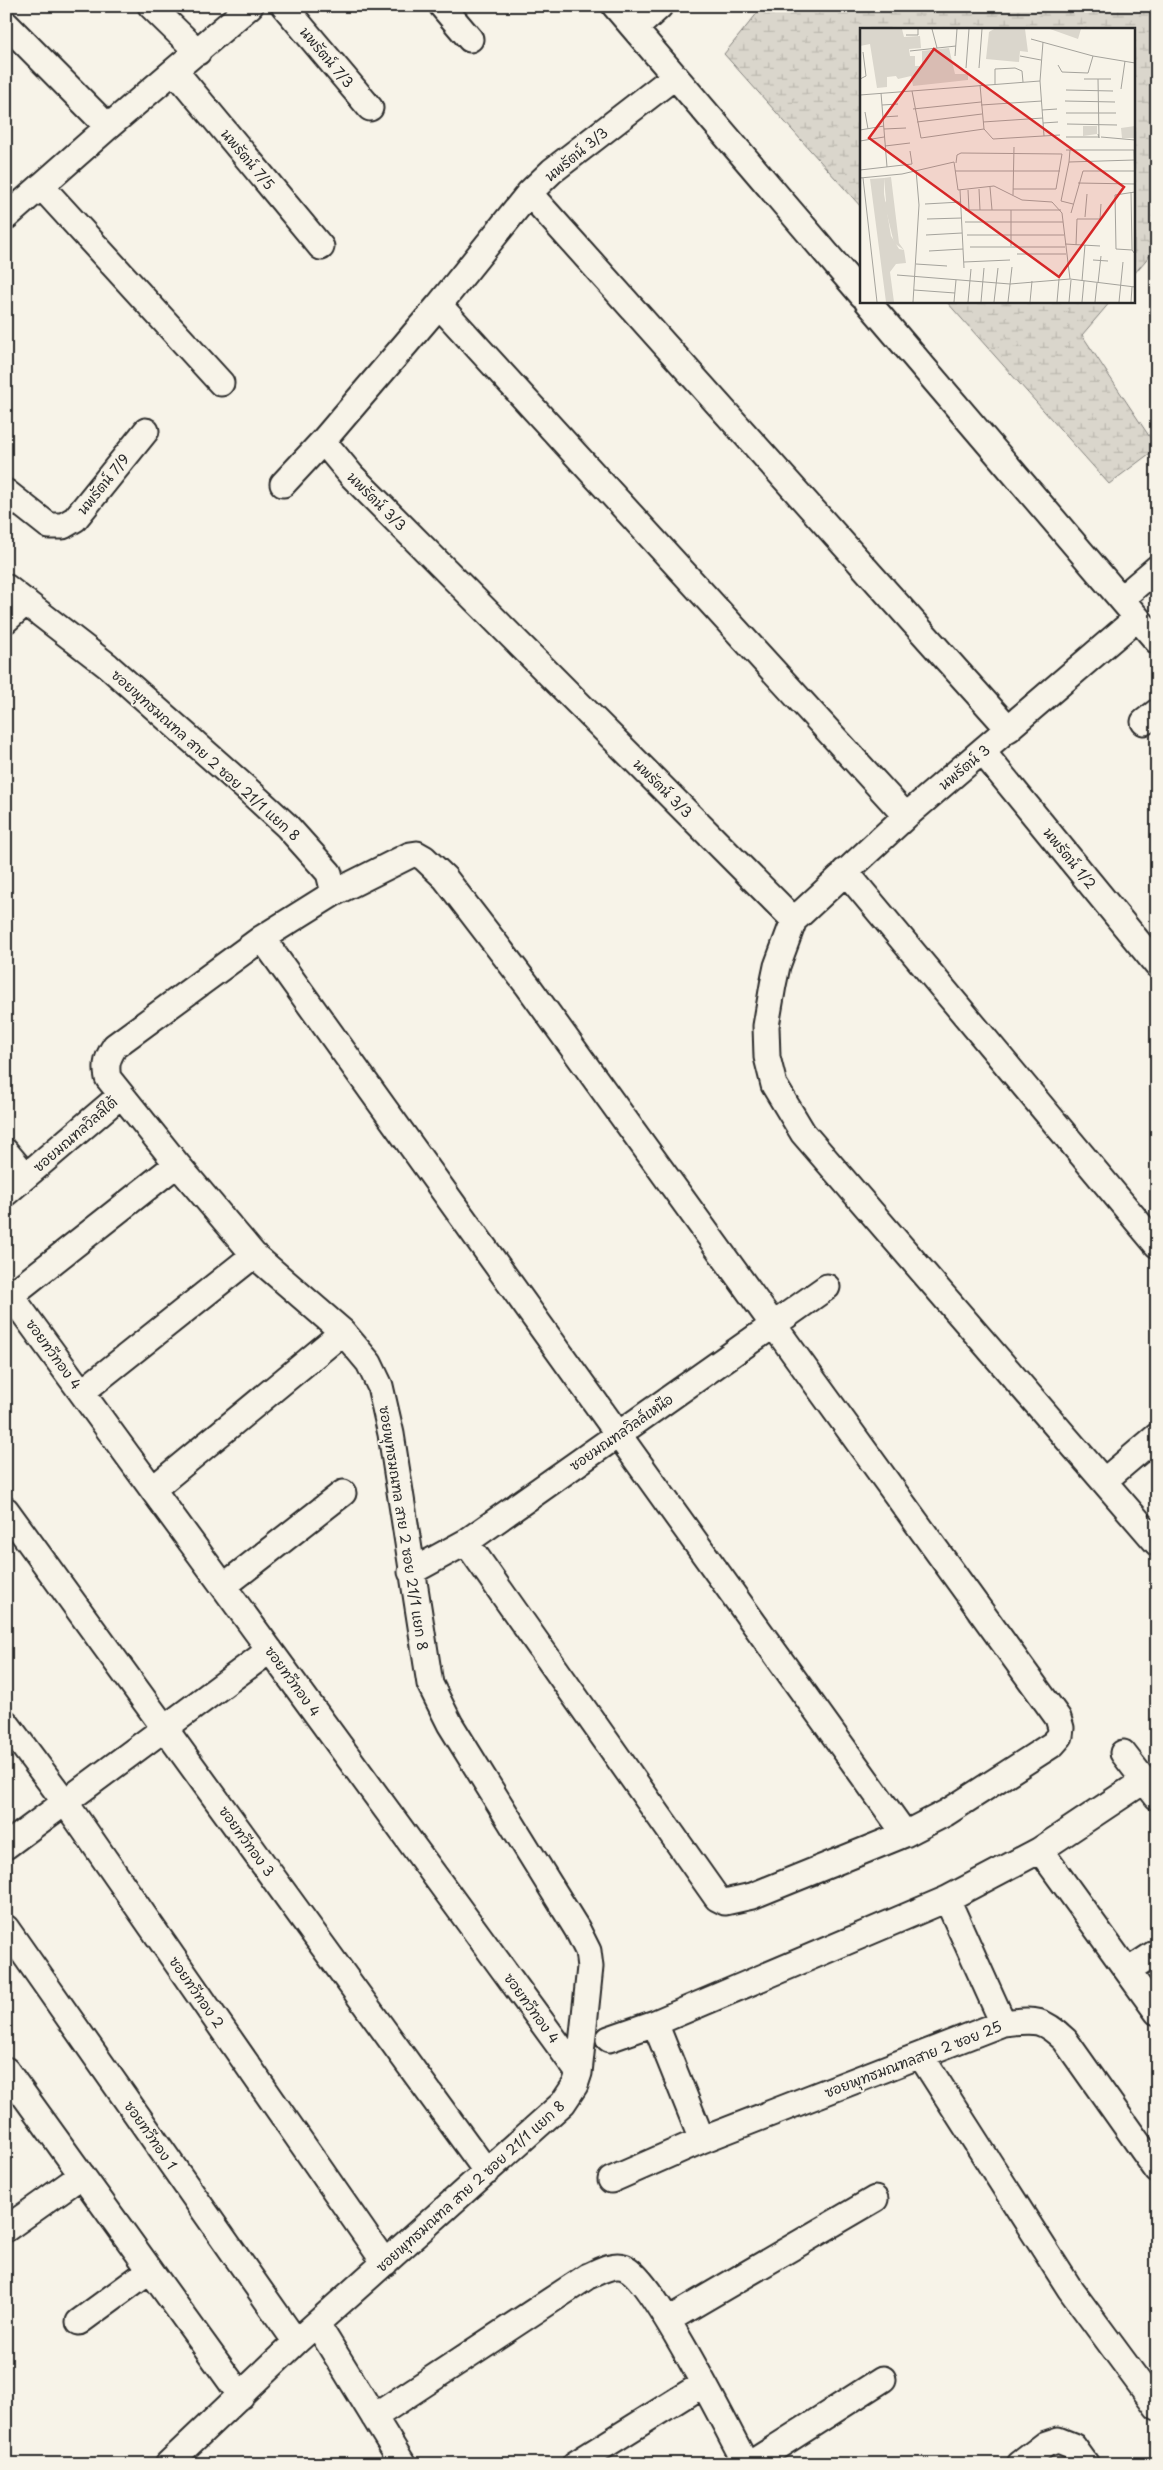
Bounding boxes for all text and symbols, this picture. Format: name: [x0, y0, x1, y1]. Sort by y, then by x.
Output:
street label: นพรัตน์ 7/3: [295, 22, 359, 92]
inset map: [860, 28, 1136, 302]
street label: นพรัตน์ 3/3: [540, 122, 612, 186]
street label: นพรัตน์ 7/5: [216, 124, 280, 194]
street label: นพรัตน์ 7/9: [72, 449, 134, 519]
street label: นพรัตน์ 3/3: [343, 467, 411, 535]
street label: ซอยพุทธมณฑล สาย 2 ซอย 21/1 แยก 8: [107, 664, 305, 846]
street label: นพรัตน์ 3: [934, 739, 994, 795]
street label: นพรัตน์ 3/3: [629, 754, 697, 822]
street label: นพรัตน์ 1/2: [1039, 823, 1101, 893]
street label: ซอยมณฑลวิลล์ใต้: [28, 1091, 122, 1177]
street label: ซอยทวีทอง 4: [21, 1314, 87, 1394]
street label: ซอยมณฑลวิลล์เหนือ: [565, 1388, 677, 1476]
street label: ซอยพุทธมณฑล สาย 2 ซอย 21/1 แยก 8: [374, 1404, 434, 1652]
street label: ซอยทวีทอง 4: [260, 1641, 326, 1721]
street label: ซอยทวีทอง 3: [214, 1801, 280, 1881]
street label: ซอยทวีทอง 2: [164, 1952, 230, 2032]
street label: ซอยทวีทอง 4: [499, 1968, 565, 2048]
street label: ซอยพุทธมณฑลสาย 2 ซอย 25: [821, 2015, 1005, 2103]
street label: ซอยพุทธมณฑล สาย 2 ซอย 21/1 แยก 8: [371, 2095, 569, 2277]
street label: ซอยทวีทอง 1: [120, 2096, 182, 2174]

